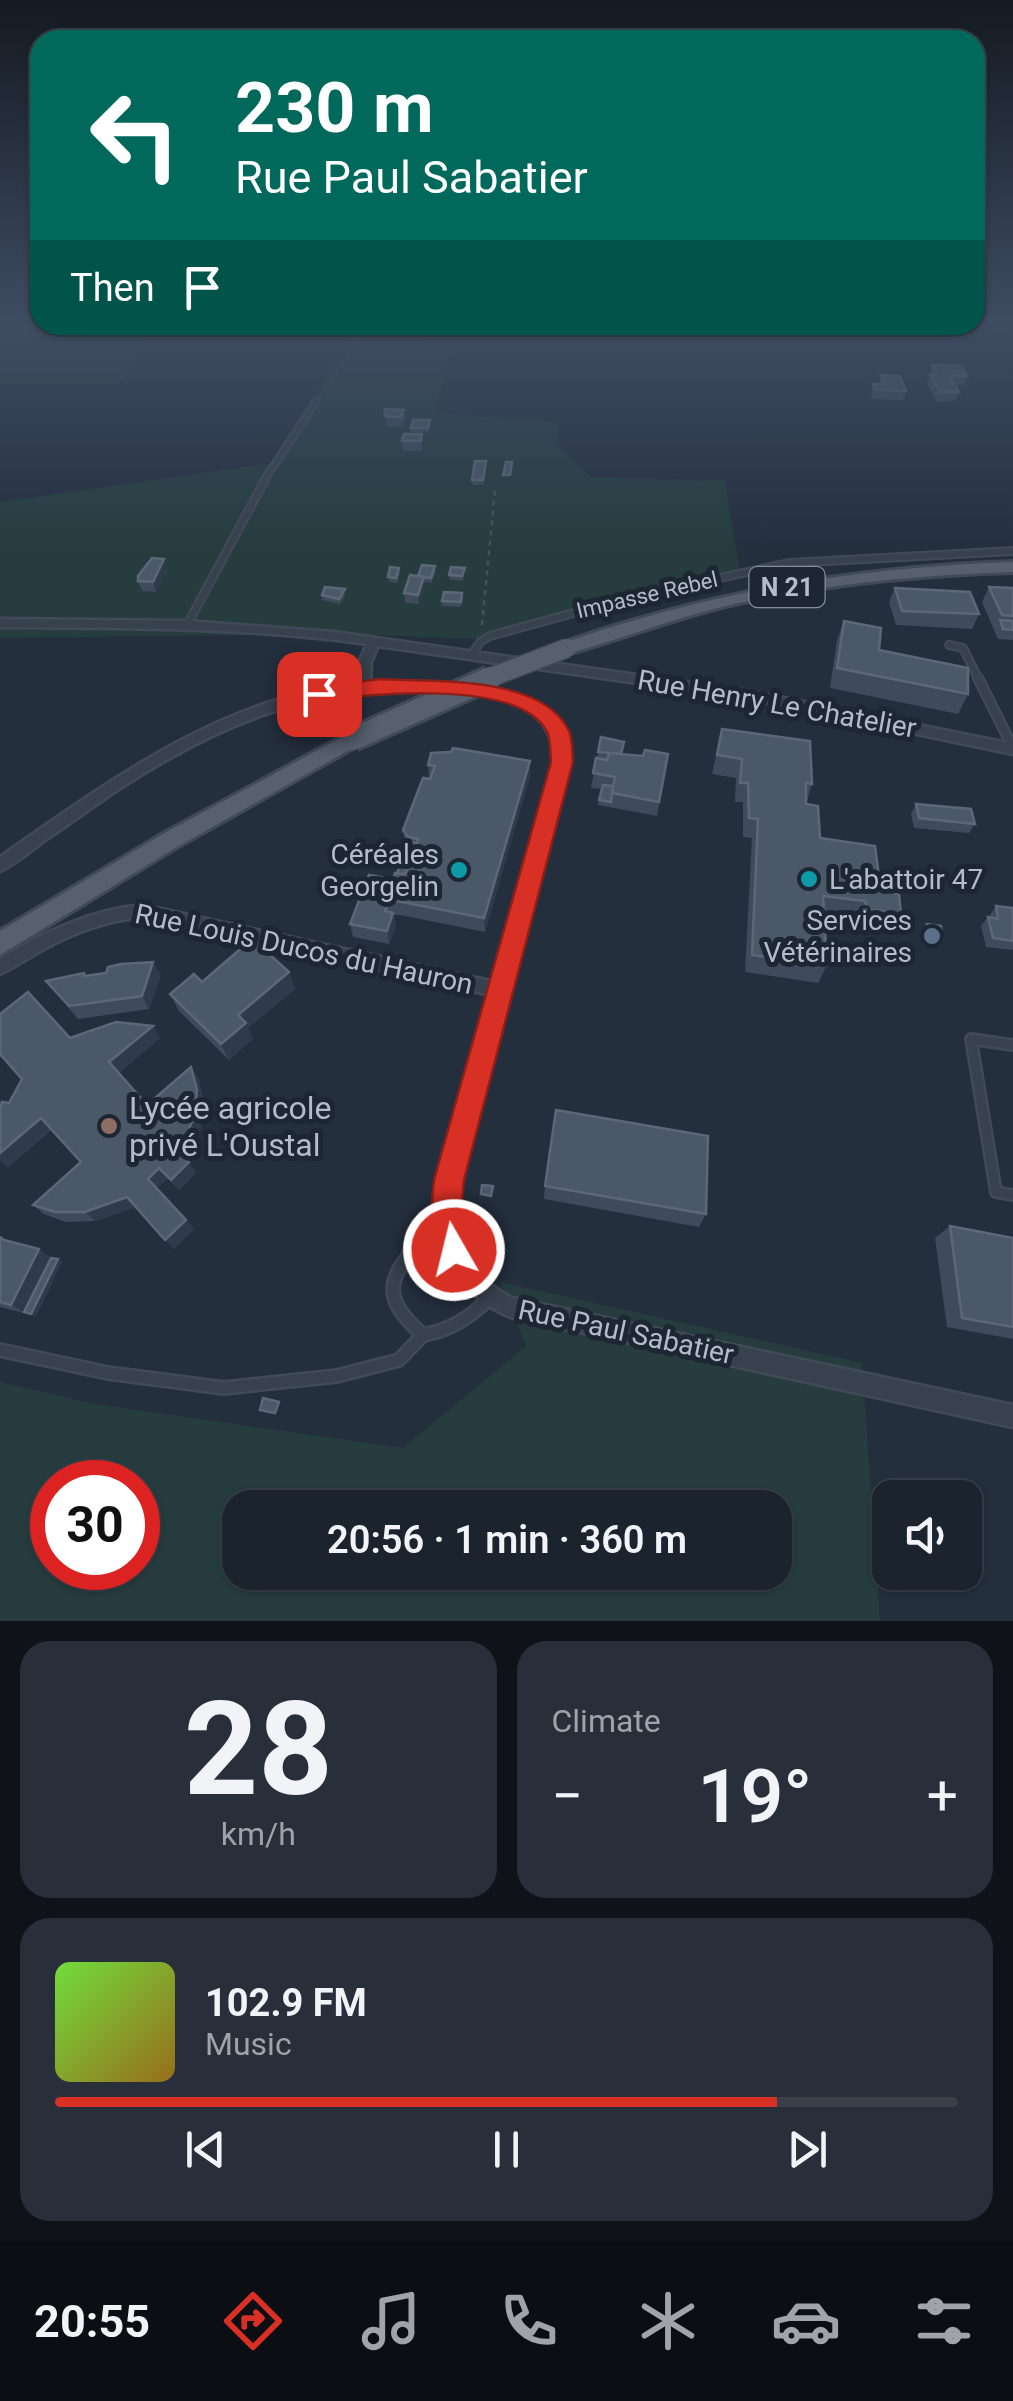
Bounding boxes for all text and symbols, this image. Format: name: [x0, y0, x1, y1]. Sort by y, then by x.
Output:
text: 230 m: [235, 67, 434, 149]
icon: left: [70, 70, 200, 200]
text: Rue Paul Sabatier: [235, 151, 588, 204]
icon: arrive: [175, 260, 230, 315]
text: Then: [70, 266, 155, 310]
street label: Impasse Rebel: [574, 567, 720, 623]
road number: N 21: [750, 567, 824, 607]
pin: [277, 652, 362, 737]
street label: Rue Henry Le Chatelier: [635, 663, 919, 745]
icon: arrive: [292, 667, 347, 722]
place label: Céréales Georgelin: [320, 838, 439, 903]
marker: Céréales Georgelin: [448, 859, 470, 881]
place label: L'abattoir 47: [829, 863, 983, 896]
marker: L'abattoir 47: [798, 868, 820, 890]
street label: Rue Louis Ducos du Hauron: [132, 897, 476, 1001]
place label: Services Vétérinaires: [764, 904, 912, 969]
marker: Services Vétérinaires: [921, 925, 943, 947]
place label: Lycée agricole privé L'Oustal: [129, 1089, 331, 1164]
marker: Lycée agricole privé L'Oustal: [98, 1115, 120, 1137]
position arrow: [402, 1198, 506, 1302]
street label: Rue Paul Sabatier: [515, 1293, 737, 1371]
speed limit sign: 30: [30, 1460, 160, 1590]
map controls: [872, 1480, 982, 1590]
button: sound: [872, 1480, 982, 1590]
text: 20:56 · 1 min · 360 m: [327, 1518, 687, 1562]
text: 28: [184, 1673, 333, 1826]
text: Climate: [552, 1702, 661, 1740]
text: 19°: [698, 1752, 812, 1840]
text: −: [552, 1764, 583, 1828]
text: +: [927, 1764, 958, 1828]
text: km/h: [221, 1815, 296, 1853]
text: 102.9 FM: [205, 1981, 367, 2025]
text: Music: [205, 2025, 292, 2063]
icon: previous: [178, 2122, 233, 2177]
icon: pause: [479, 2122, 534, 2177]
icon: next: [780, 2122, 835, 2177]
icon: directions: [218, 2286, 288, 2356]
icon: music: [356, 2286, 426, 2356]
icon: phone: [494, 2286, 564, 2356]
icon: climate: [633, 2286, 703, 2356]
icon: car: [771, 2286, 841, 2356]
icon: filters: [909, 2286, 979, 2356]
text: 20:55: [34, 2295, 150, 2348]

